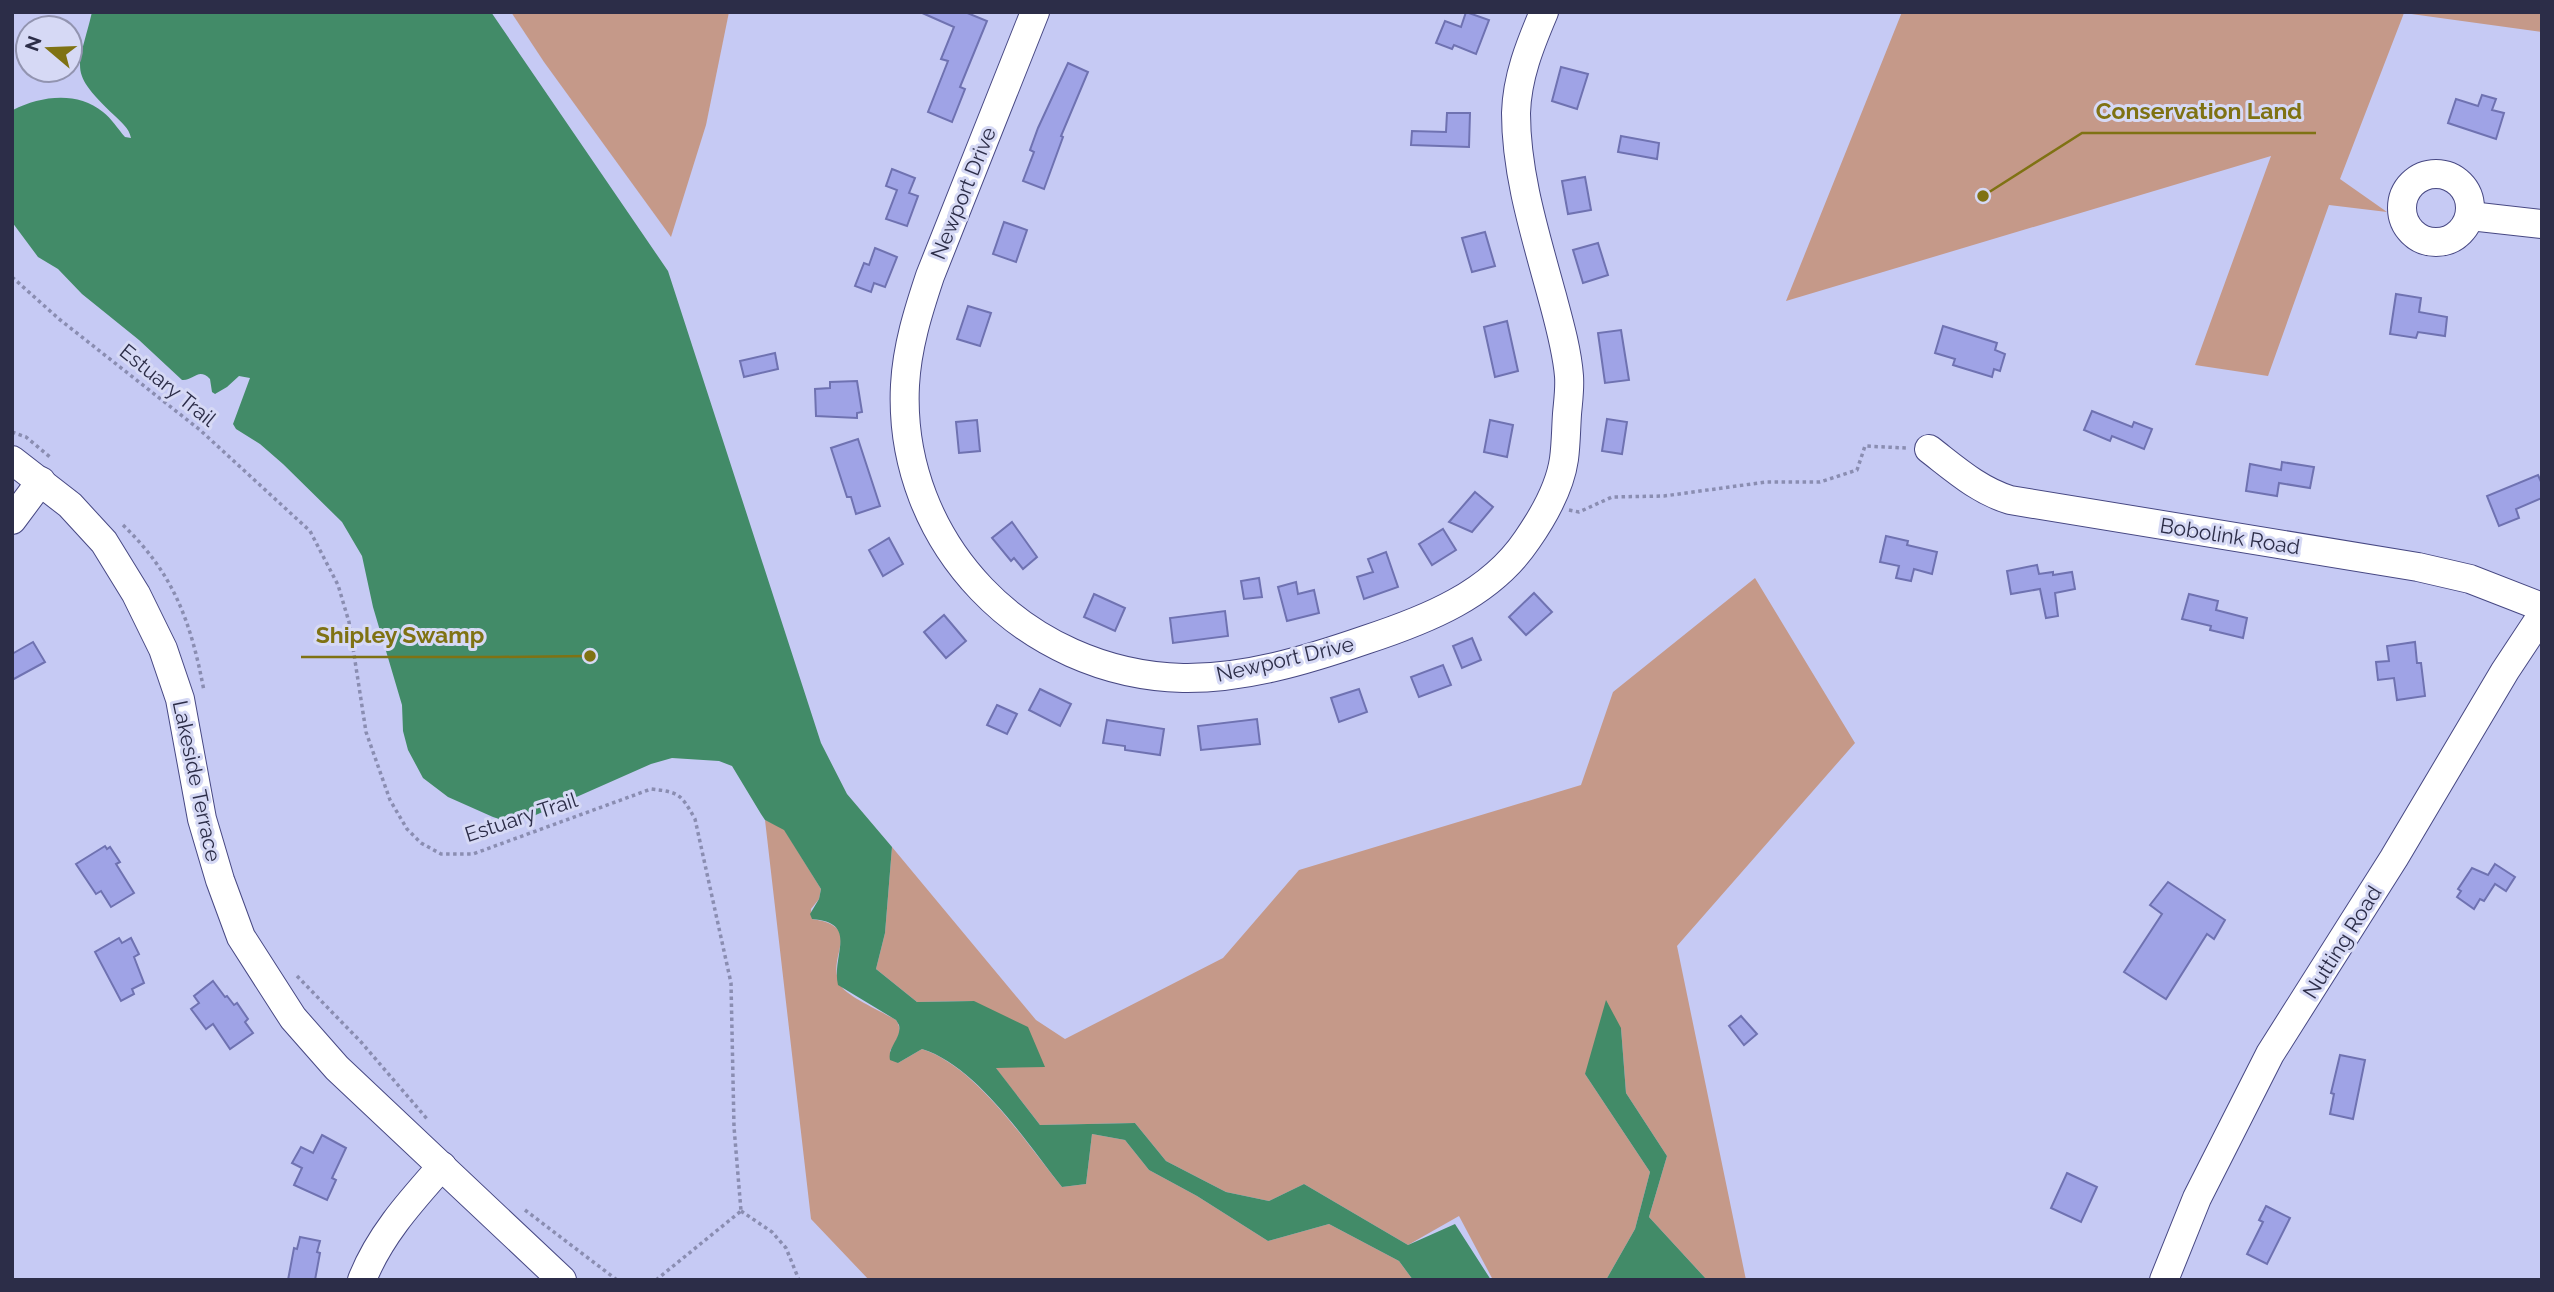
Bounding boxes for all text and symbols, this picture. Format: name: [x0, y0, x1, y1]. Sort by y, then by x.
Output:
north arrow: [14, 14, 84, 84]
text: N: [20, 33, 46, 54]
callout: Conservation Land: [2082, 89, 2316, 133]
text: Conservation Land: [2096, 97, 2302, 124]
street label: Newport Drive: [925, 123, 1001, 263]
street label: Estuary Trail: [115, 339, 221, 432]
street label: Bobolink Road: [2158, 513, 2302, 559]
callout: Shipley Swamp: [301, 613, 498, 657]
text: Shipley Swamp: [316, 621, 484, 648]
street label: Newport Drive: [1214, 631, 1356, 687]
street label: Lakeside Terrace: [168, 698, 226, 864]
street label: Estuary Trail: [462, 787, 581, 847]
street label: Nutting Road: [2297, 881, 2387, 1003]

